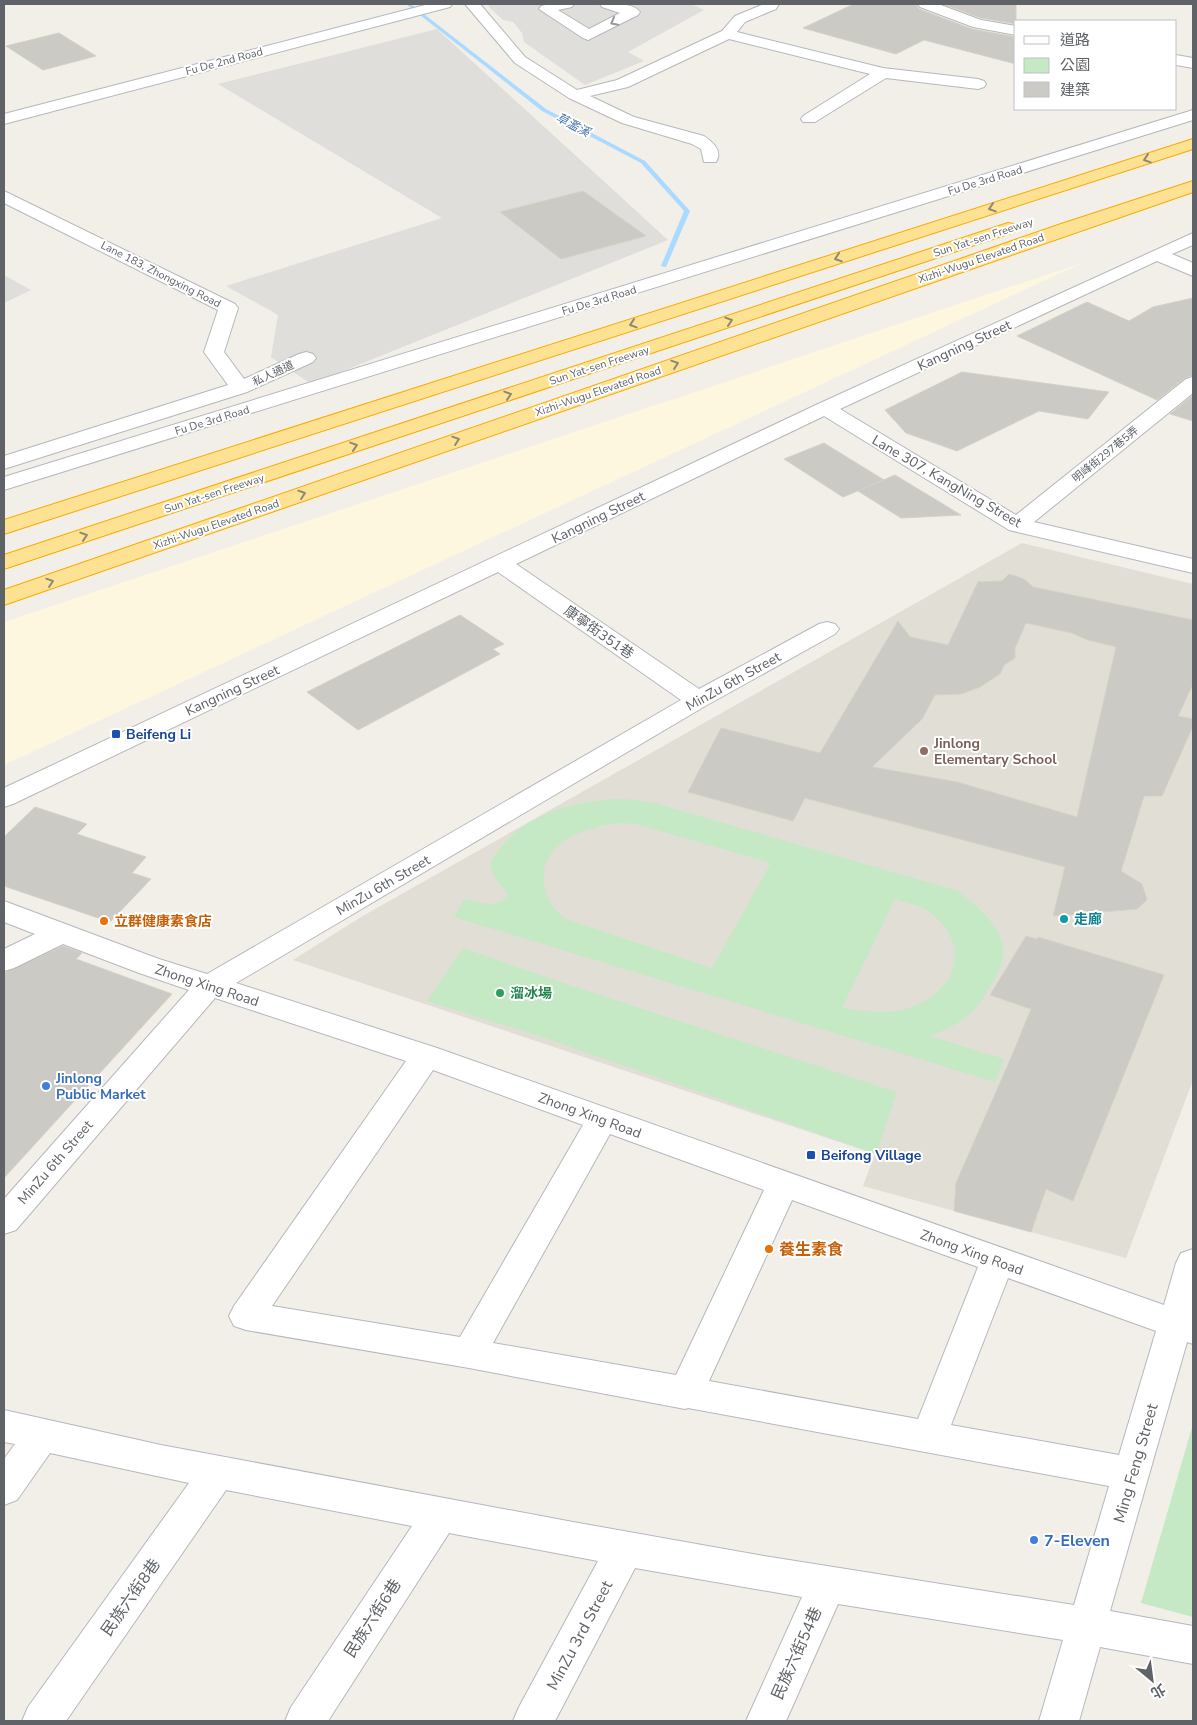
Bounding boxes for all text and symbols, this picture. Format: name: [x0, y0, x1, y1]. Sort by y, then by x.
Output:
one-way arrow: [610, 16, 619, 26]
legend: [1014, 20, 1177, 110]
text: 道路: [1060, 30, 1090, 50]
street label: Fu De 2nd Road: [184, 44, 264, 79]
text: 公園: [1060, 55, 1090, 75]
text: 建築: [1060, 80, 1090, 100]
water label: 草濫溪: [553, 109, 594, 141]
one-way arrow: [1143, 153, 1152, 163]
street label: Fu De 3rd Road: [946, 162, 1024, 199]
one-way arrow: [989, 203, 997, 213]
street label: Sun Yat-sen Freeway: [931, 214, 1035, 261]
street label: Xizhi-Wugu Elevated Road: [916, 230, 1046, 287]
street label: Lane 183, Zhongxing Road: [98, 238, 223, 311]
one-way arrow: [834, 253, 842, 263]
street label: Fu De 3rd Road: [560, 282, 638, 319]
street label: Kangning Street: [914, 315, 1014, 376]
one-way arrow: [724, 317, 732, 327]
one-way arrow: [629, 319, 638, 329]
street label: Sun Yat-sen Freeway: [547, 342, 651, 389]
street label: 私人通道: [250, 357, 296, 390]
one-way arrow: [671, 360, 679, 370]
street label: Xizhi-Wugu Elevated Road: [533, 363, 663, 420]
one-way arrow: [503, 391, 512, 401]
street label: Fu De 3rd Road: [173, 402, 251, 439]
street label: 明峰街297巷5弄: [1069, 423, 1142, 486]
street label: Lane 307, KangNing Street: [868, 431, 1025, 532]
one-way arrow: [451, 436, 459, 446]
one-way arrow: [349, 442, 358, 452]
street label: Sun Yat-sen Freeway: [162, 470, 266, 517]
street label: Kangning Street: [548, 487, 648, 548]
one-way arrow: [298, 490, 306, 500]
street label: Xizhi-Wugu Elevated Road: [151, 496, 281, 553]
one-way arrow: [79, 532, 87, 542]
one-way arrow: [45, 578, 54, 588]
street label: 康寧街351巷: [560, 601, 637, 663]
street label: MinZu 6th Street: [682, 647, 784, 715]
street label: Kangning Street: [182, 660, 282, 721]
place label: Beifeng Li: [126, 725, 191, 744]
marker: Beifeng Li: [110, 728, 122, 740]
place label: Jinlong Elementary School: [933, 734, 1057, 769]
marker: Jinlong Elementary School: [918, 745, 930, 757]
street label: MinZu 6th Street: [333, 851, 434, 920]
place label: 走廊: [1074, 910, 1102, 929]
place label: 立群健康素食店: [114, 912, 212, 931]
marker: 走廊: [1058, 913, 1070, 925]
marker: 立群健康素食店: [98, 915, 110, 927]
street label: Zhong Xing Road: [152, 960, 261, 1011]
place label: 溜冰場: [510, 984, 552, 1003]
marker: 溜冰場: [494, 987, 506, 999]
place label: Jinlong Public Market: [55, 1069, 146, 1104]
marker: Jinlong Public Market: [40, 1080, 52, 1092]
street label: Zhong Xing Road: [536, 1088, 644, 1143]
street label: MinZu 6th Street: [14, 1116, 97, 1208]
place label: Beifong Village: [821, 1146, 922, 1165]
marker: Beifong Village: [805, 1149, 817, 1161]
street label: Zhong Xing Road: [918, 1225, 1026, 1280]
place label: 養生素食: [779, 1239, 843, 1261]
marker: 養生素食: [763, 1243, 775, 1255]
street label: Ming Feng Street: [1108, 1401, 1164, 1526]
place label: 7-Eleven: [1044, 1530, 1110, 1552]
marker: 7-Eleven: [1028, 1534, 1040, 1546]
street label: 民族六街8巷: [96, 1555, 166, 1641]
street label: 民族六街6巷: [339, 1575, 406, 1662]
street label: MinZu 3rd Street: [542, 1576, 618, 1694]
street label: 民族六街54巷: [767, 1604, 827, 1703]
north arrow: [1127, 1655, 1177, 1705]
text: 北: [1147, 1679, 1169, 1703]

